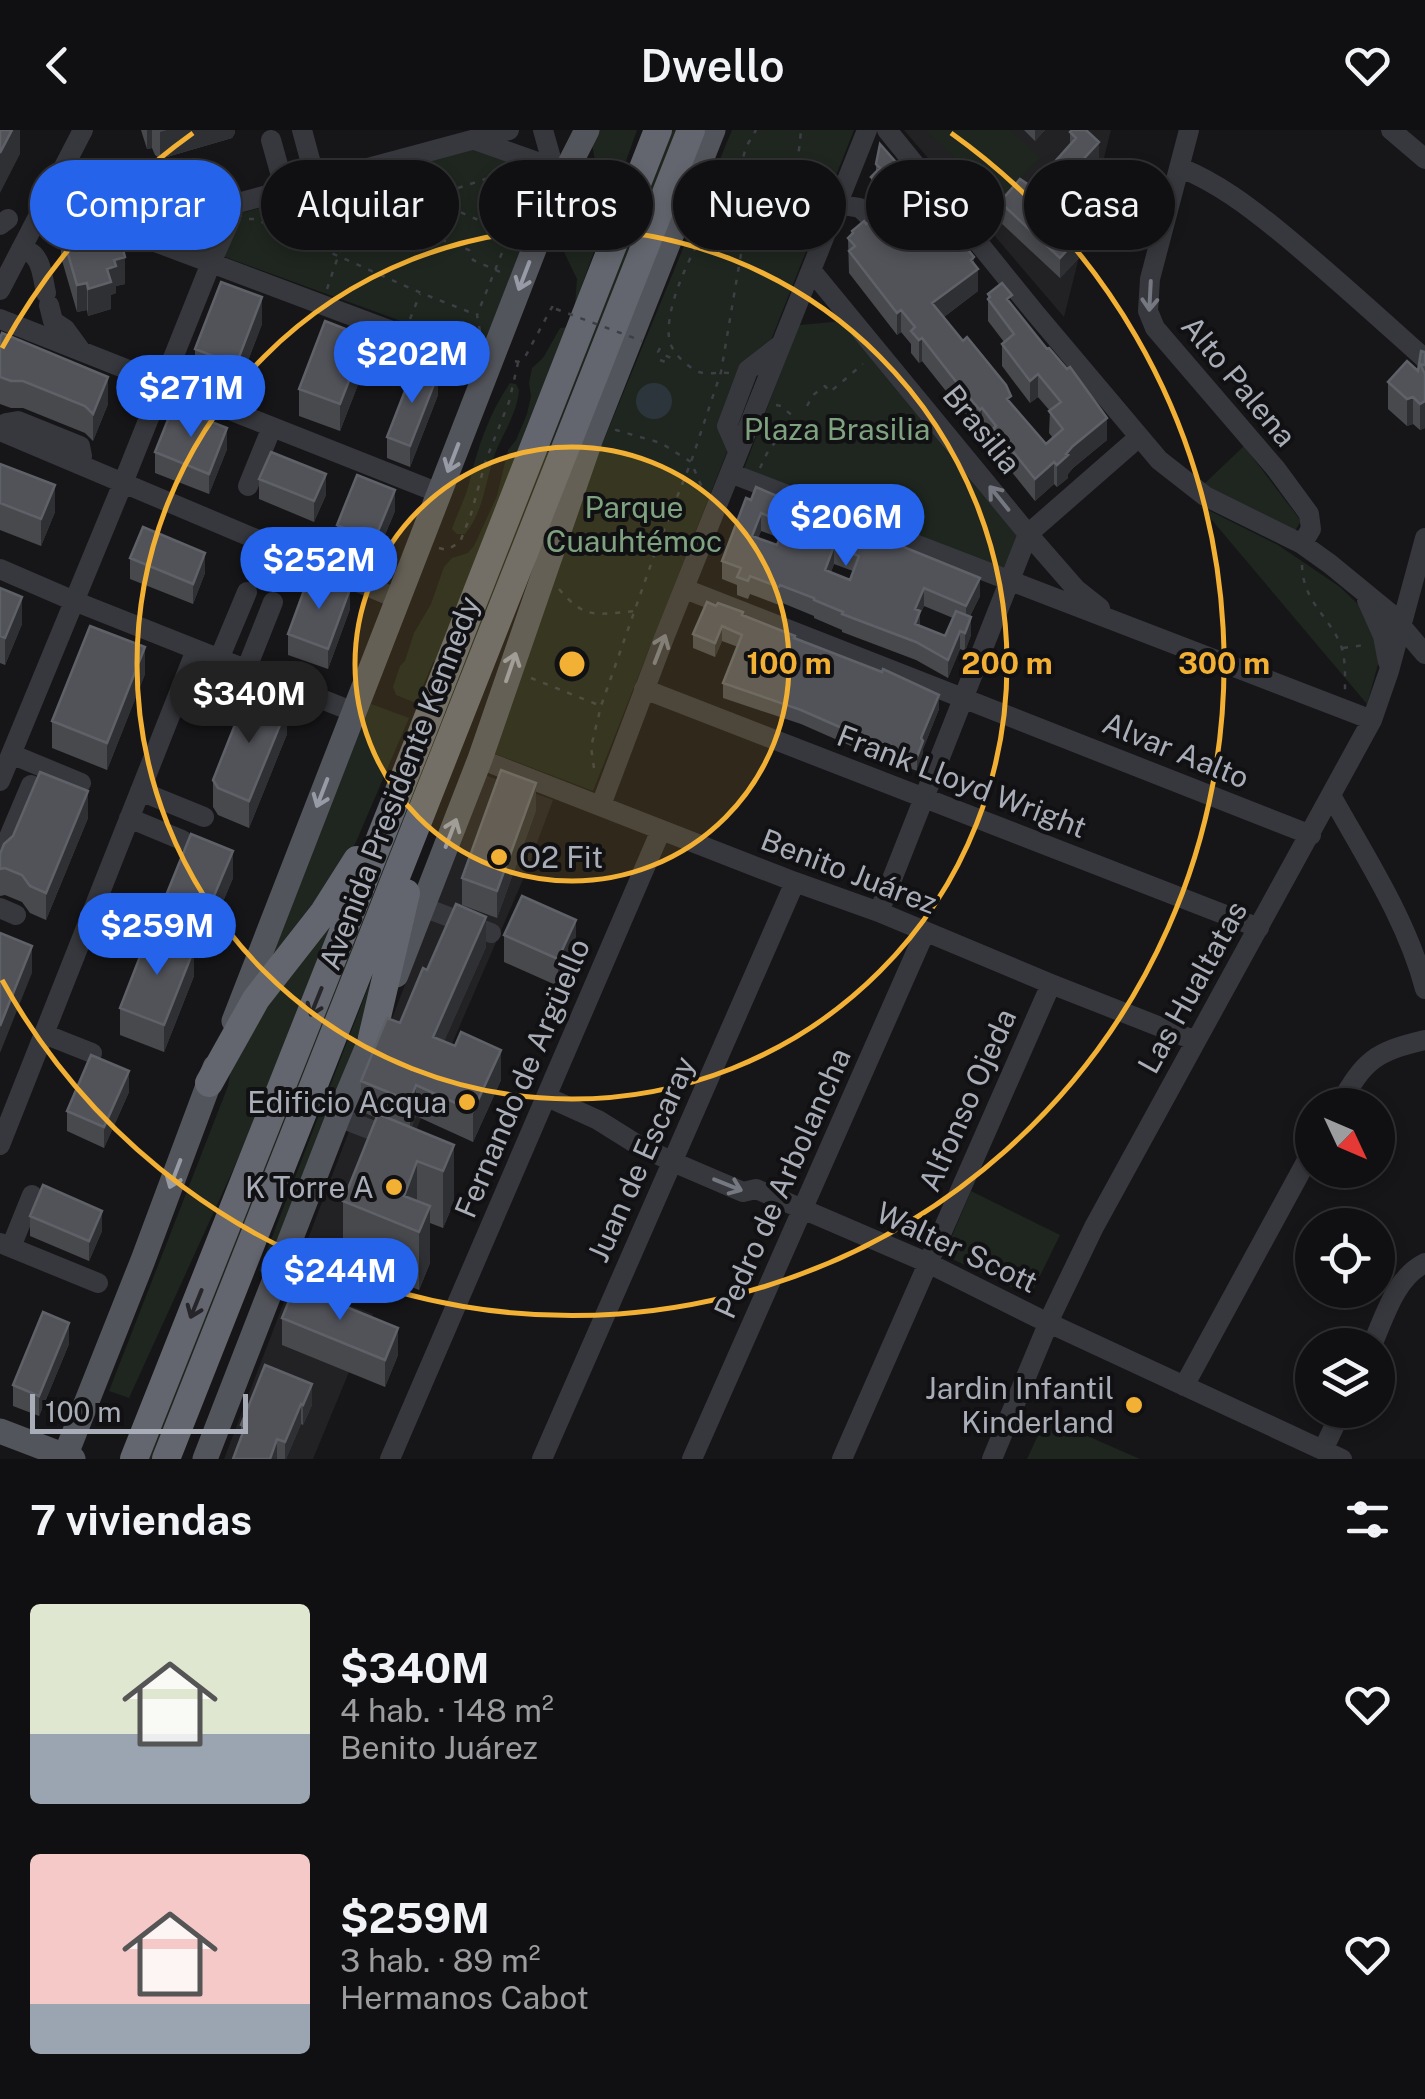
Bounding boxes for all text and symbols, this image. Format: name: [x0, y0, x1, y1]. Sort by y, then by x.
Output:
icon: back: [30, 38, 85, 93]
icon: heart: [1340, 38, 1395, 93]
text: Dwello: [640, 39, 785, 92]
chip: Comprar: [30, 160, 241, 250]
chip: Alquilar: [261, 160, 459, 250]
chip: Filtros: [479, 160, 653, 250]
chip: Nuevo: [673, 160, 846, 250]
chip: Piso: [866, 160, 1004, 250]
chip: Casa: [1024, 160, 1175, 250]
one-way arrow: [513, 260, 531, 291]
one-way arrow: [1140, 279, 1159, 312]
street label: Alto Palena: [1174, 308, 1304, 454]
pin: $202M: [342, 321, 482, 406]
text: $202M: [356, 335, 468, 372]
pin: $271M: [121, 355, 261, 440]
text: $271M: [138, 369, 244, 406]
street label: Brasilia: [935, 377, 1029, 481]
park label: Plaza Brasilia: [744, 411, 930, 447]
one-way arrow: [443, 442, 461, 473]
pin: $206M: [776, 484, 916, 569]
one-way arrow: [988, 485, 1010, 511]
park label: Parque Cuauhtémoc: [546, 489, 722, 559]
text: $206M: [789, 498, 903, 535]
pin: $252M: [249, 527, 389, 612]
text: $252M: [262, 541, 376, 578]
street label: Avenida Presidente Kennedy: [311, 591, 487, 975]
one-way arrow: [652, 634, 670, 665]
text: 100 m: [746, 645, 832, 681]
text: 200 m: [961, 645, 1053, 681]
text: 300 m: [1178, 645, 1270, 681]
centre of rings: [554, 646, 590, 682]
one-way arrow: [504, 652, 522, 684]
pin: $340M: [179, 661, 319, 746]
text: $340M: [192, 675, 306, 712]
street label: Alvar Aalto: [1098, 704, 1254, 796]
street label: Frank Lloyd Wright: [832, 717, 1092, 845]
one-way arrow: [312, 777, 330, 808]
one-way arrow: [443, 818, 461, 849]
street label: Benito Juárez: [756, 821, 942, 921]
place label: O2 Fit: [519, 839, 603, 875]
marker: O2 Fit: [488, 846, 510, 868]
pin: $259M: [87, 893, 227, 978]
street label: Las Hualtatas: [1130, 895, 1254, 1079]
text: $259M: [100, 907, 214, 944]
street label: Fernando de Argüello: [447, 933, 597, 1223]
one-way arrow: [305, 986, 323, 1016]
street label: Alfonso Ojeda: [911, 1003, 1023, 1197]
street label: Pedro de Arbolancha: [706, 1042, 858, 1324]
street label: Juan de Escaray: [580, 1051, 702, 1267]
place label: Edificio Acqua: [247, 1084, 447, 1120]
north arrow: [1295, 1088, 1395, 1188]
map controls: [1295, 1088, 1395, 1428]
marker: Edificio Acqua: [456, 1091, 478, 1113]
one-way arrow: [165, 1158, 183, 1189]
place label: K Torre A: [245, 1169, 374, 1205]
marker: K Torre A: [383, 1176, 405, 1198]
one-way arrow: [712, 1177, 743, 1195]
street label: Walter Scott: [871, 1194, 1043, 1300]
button: locate: [1295, 1208, 1395, 1308]
pin: $244M: [270, 1238, 410, 1323]
text: $244M: [283, 1252, 397, 1289]
one-way arrow: [185, 1288, 203, 1318]
button: layers: [1295, 1328, 1395, 1428]
place label: Jardin Infantil Kinderland: [925, 1370, 1114, 1440]
scale bar: [30, 1389, 248, 1434]
marker: Jardin Infantil Kinderland: [1123, 1394, 1145, 1416]
text: 100 m: [45, 1395, 122, 1428]
icon: filters: [1340, 1492, 1395, 1547]
text: 7 viviendas: [30, 1495, 252, 1544]
text: $340M: [340, 1643, 490, 1692]
icon: home: [110, 1644, 230, 1764]
icon: heart: [1340, 1677, 1395, 1732]
text: 4 hab. · 148 m²: [340, 1692, 554, 1729]
text: Benito Juárez: [340, 1729, 538, 1766]
text: $259M: [340, 1893, 490, 1942]
icon: home: [110, 1894, 230, 2014]
icon: heart: [1340, 1927, 1395, 1982]
text: 3 hab. · 89 m²: [340, 1942, 540, 1979]
text: Hermanos Cabot: [340, 1979, 589, 2016]

